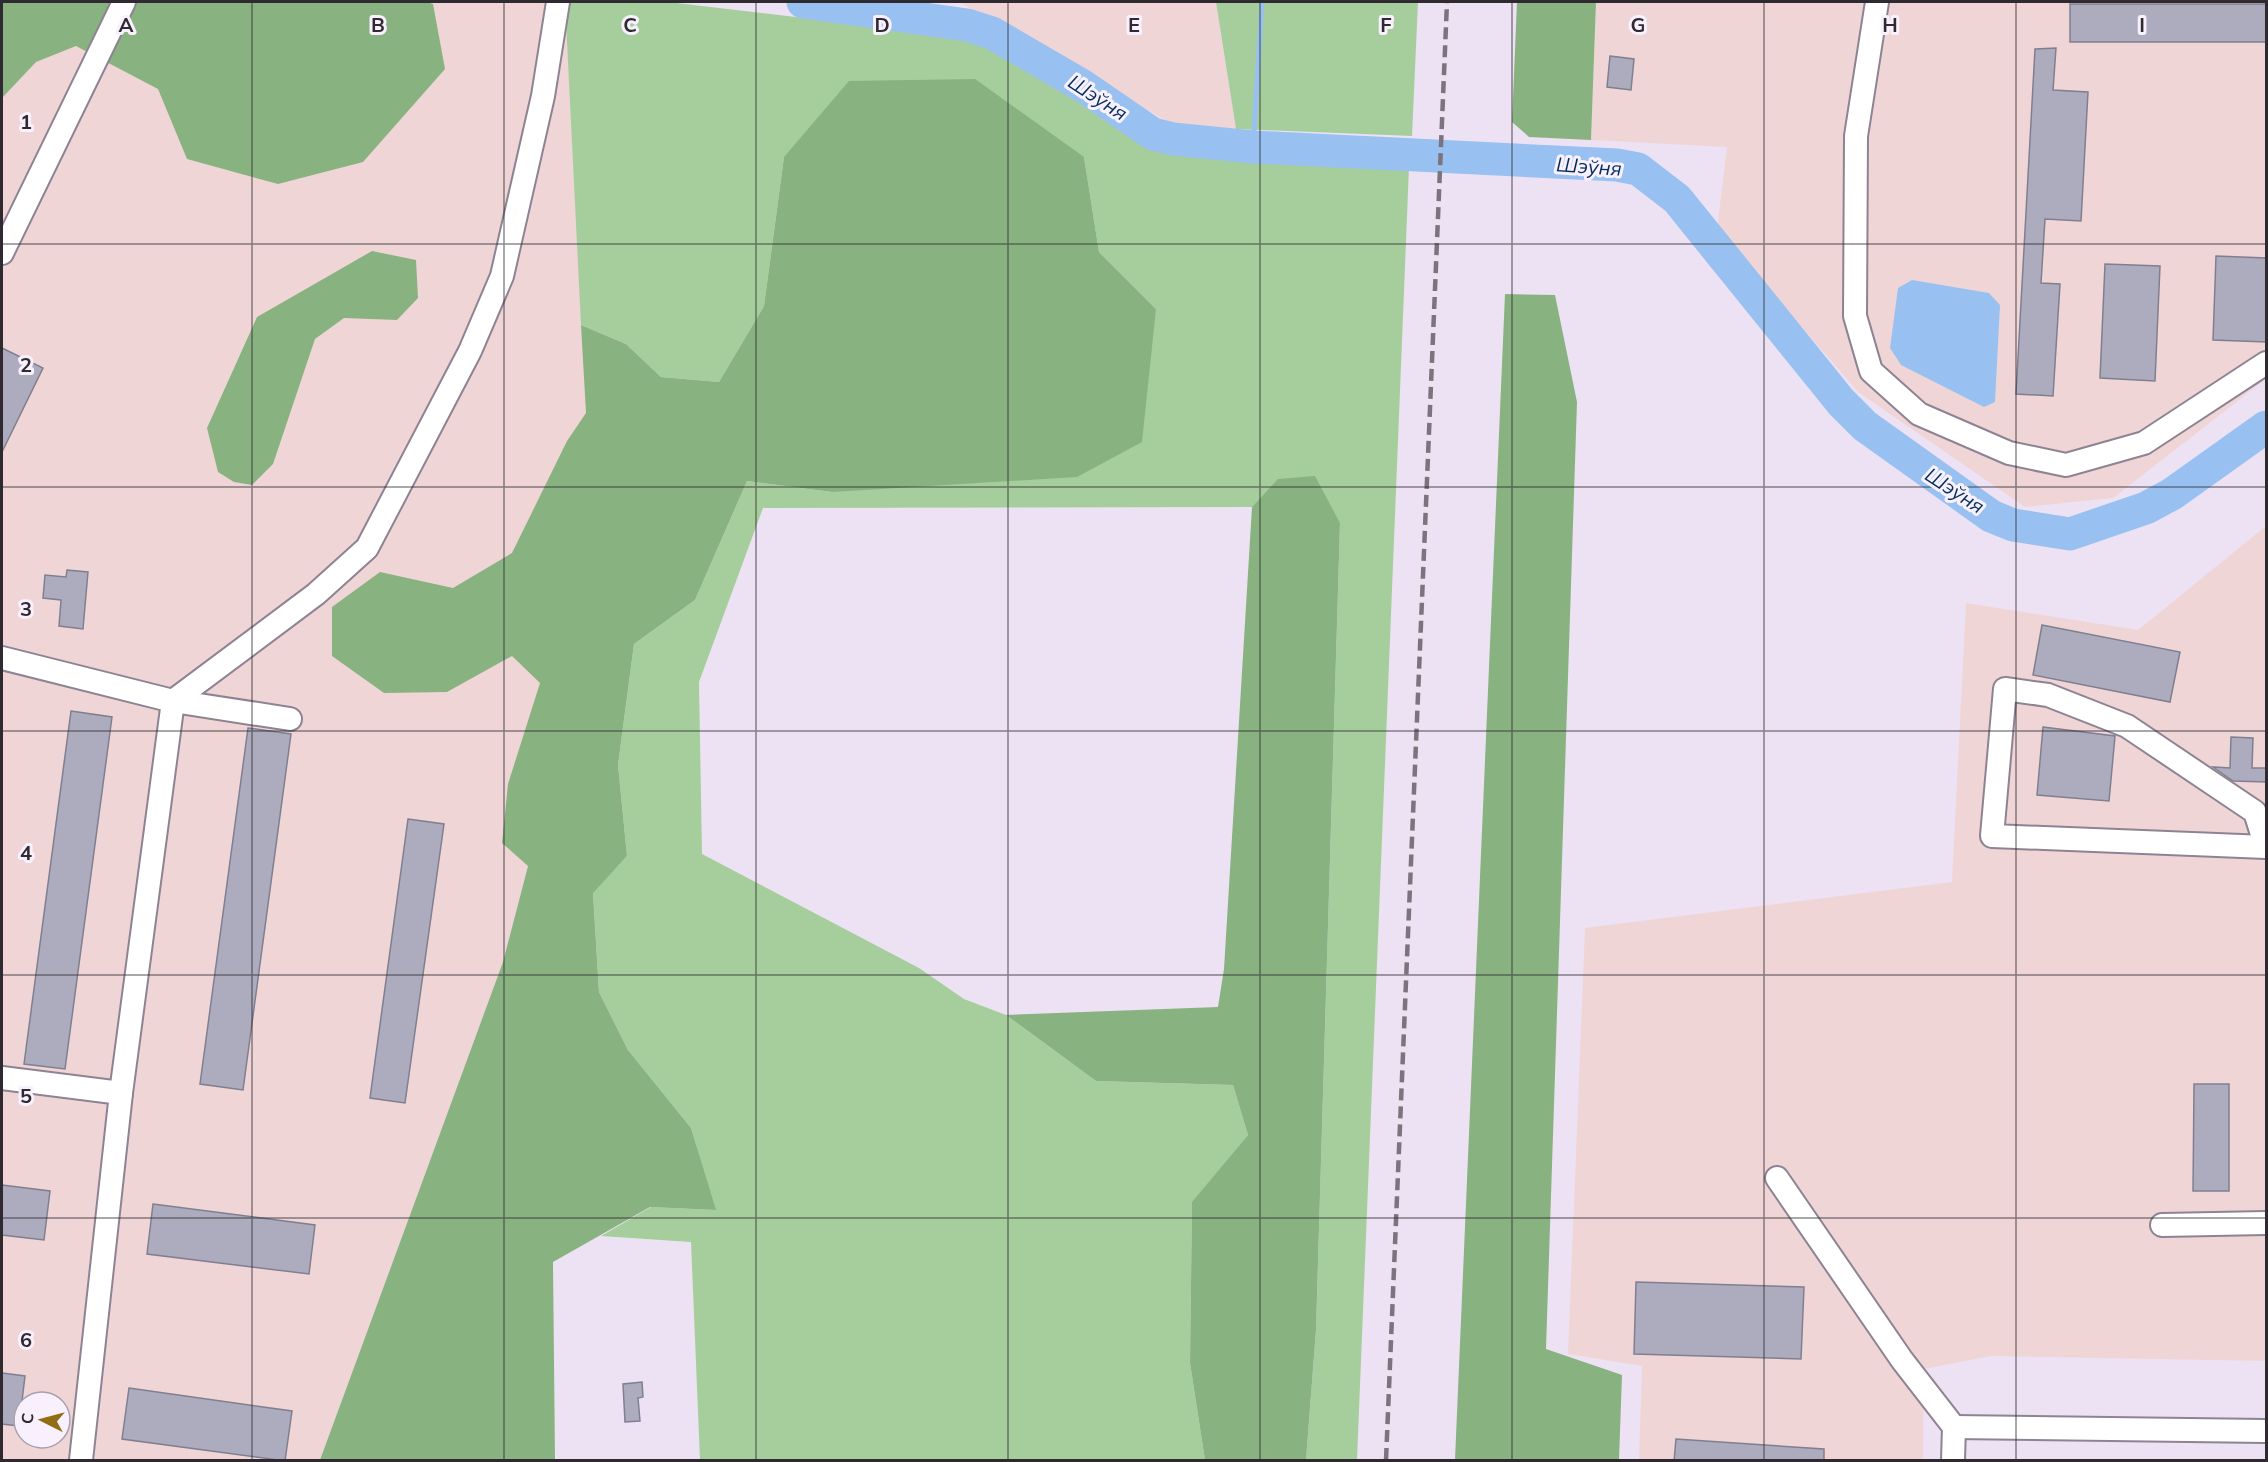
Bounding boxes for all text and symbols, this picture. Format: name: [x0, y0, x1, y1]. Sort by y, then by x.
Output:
text: A: [119, 12, 134, 37]
text: B: [371, 12, 385, 37]
text: C: [623, 12, 637, 37]
text: D: [874, 12, 890, 37]
text: E: [1128, 12, 1140, 37]
text: F: [1380, 12, 1392, 37]
text: G: [1631, 12, 1645, 37]
text: H: [1882, 12, 1898, 37]
text: I: [2139, 12, 2145, 37]
water label: Шэўня: [1064, 69, 1132, 125]
text: 1: [20, 109, 32, 134]
water label: Шэўня: [1555, 151, 1623, 181]
text: 2: [20, 352, 32, 377]
water label: Шэўня: [1921, 462, 1989, 518]
text: 3: [20, 596, 32, 621]
text: 4: [20, 840, 32, 865]
text: 5: [20, 1083, 32, 1108]
text: 6: [20, 1327, 32, 1352]
north arrow: [12, 1390, 72, 1450]
text: С: [17, 1412, 38, 1425]

